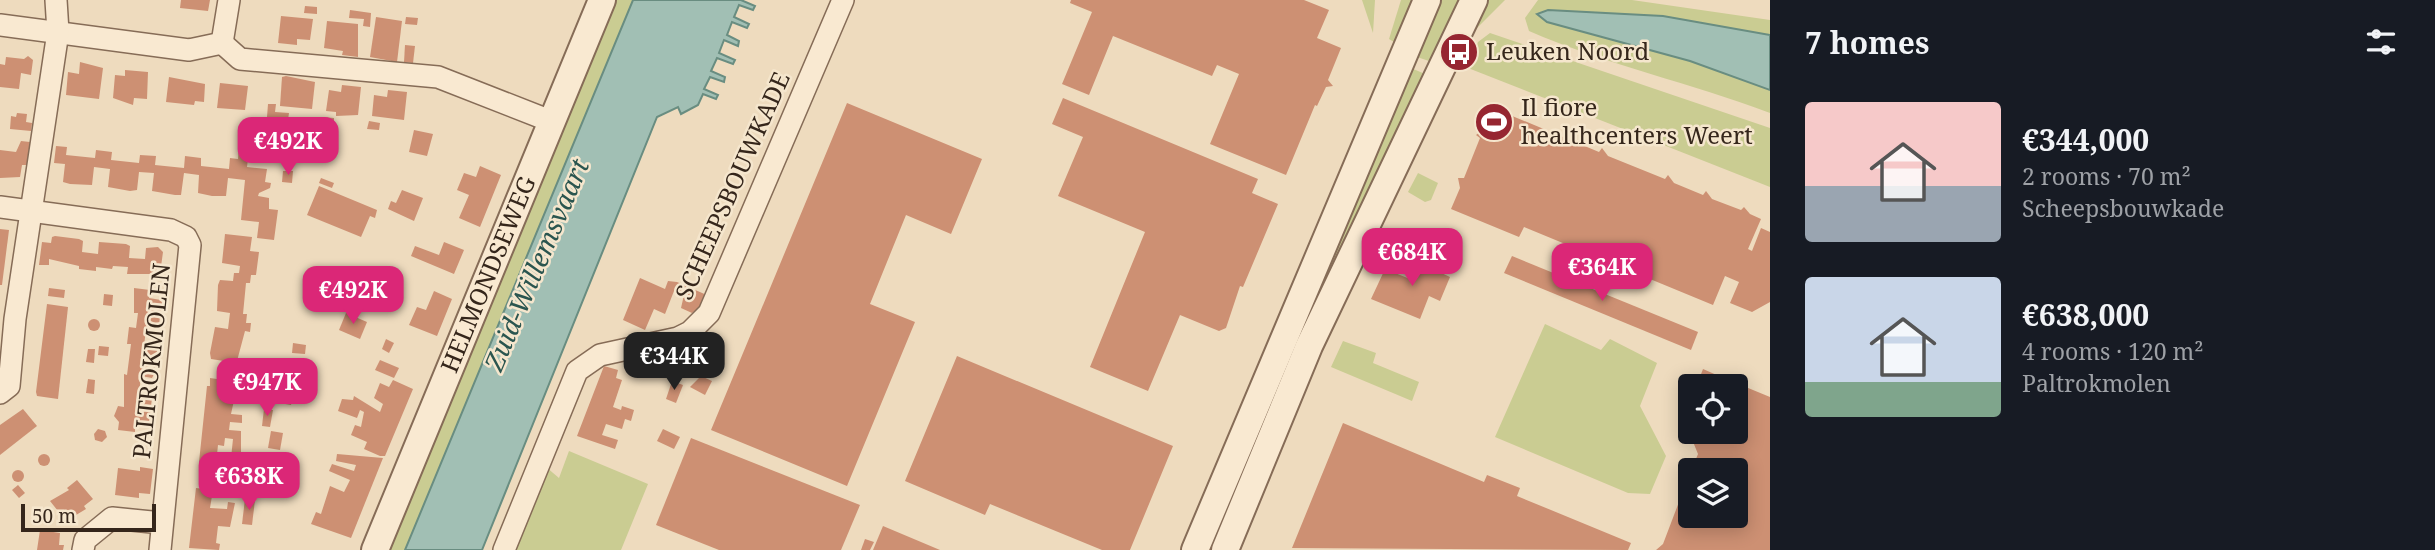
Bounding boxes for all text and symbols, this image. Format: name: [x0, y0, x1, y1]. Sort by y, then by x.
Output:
text: 7 homes: [1805, 22, 1929, 63]
icon: filters: [2362, 23, 2400, 61]
bus stop icon: Leuken Noord: [1438, 31, 1480, 73]
place label: Leuken Noord: [1486, 34, 1649, 67]
street label: SCHEEPSBOUWKADE: [666, 66, 797, 305]
place label: Il fiore healthcenters Weert: [1521, 90, 1753, 151]
sports icon: Il fiore healthcenters Weert: [1473, 101, 1515, 143]
pin: €492K: [239, 118, 337, 177]
text: €344,000: [2022, 119, 2149, 160]
text: €492K: [254, 124, 322, 156]
icon: home: [1861, 130, 1945, 214]
water label: Zuid-Willemsvaart: [475, 153, 597, 377]
text: 2 rooms · 70 m²: [2022, 160, 2191, 192]
street label: HELMONDSEWEG: [432, 171, 543, 377]
text: Scheepsbouwkade: [2022, 192, 2224, 224]
pin: €684K: [1363, 229, 1461, 288]
text: €684K: [1378, 235, 1446, 267]
pin: €364K: [1553, 244, 1651, 303]
text: €364K: [1568, 250, 1636, 282]
street label: PALTROKMOLEN: [124, 261, 177, 460]
pin: €492K: [304, 266, 402, 326]
text: €492K: [319, 273, 387, 305]
text: €638,000: [2022, 294, 2149, 335]
icon: home: [1861, 305, 1945, 389]
pin: €344K: [625, 332, 723, 392]
text: 4 rooms · 120 m²: [2022, 335, 2204, 367]
text: €344K: [640, 339, 708, 371]
pin: €947K: [218, 358, 316, 418]
text: €947K: [233, 365, 301, 397]
text: Paltrokmolen: [2022, 367, 2171, 399]
map controls: [1678, 374, 1748, 528]
button: locate: [1678, 374, 1748, 444]
pin: €638K: [200, 452, 298, 512]
button: layers: [1678, 458, 1748, 528]
text: €638K: [215, 459, 283, 491]
scale bar: [21, 501, 156, 533]
text: 50 m: [32, 503, 76, 529]

